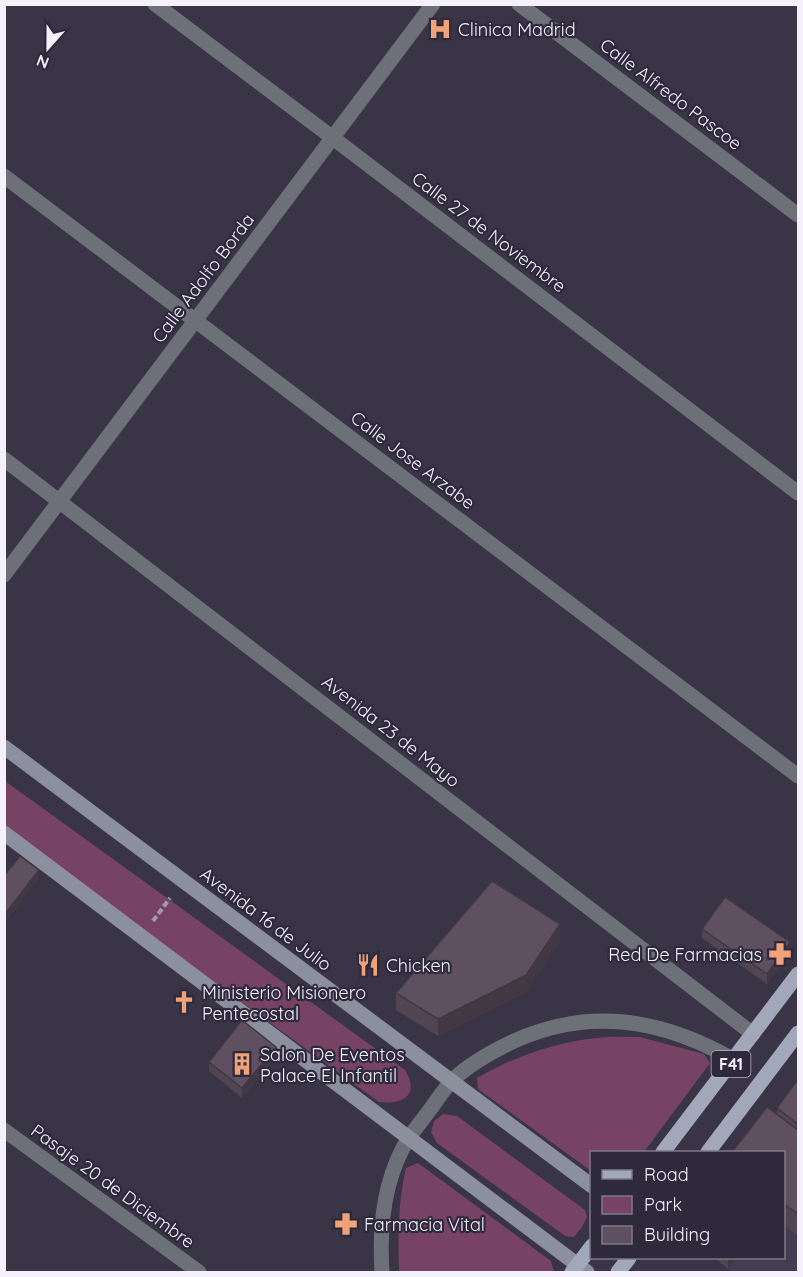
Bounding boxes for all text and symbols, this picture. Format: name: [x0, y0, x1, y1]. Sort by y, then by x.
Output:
hospital icon: Clinica Madrid: [427, 16, 453, 42]
north arrow: [18, 18, 78, 78]
place label: Clinica Madrid: [458, 18, 576, 41]
street label: Calle Alfredo Pascoe: [595, 33, 747, 155]
text: N: [34, 51, 52, 73]
street label: Calle 27 de Noviembre: [407, 167, 571, 297]
street label: Calle Adolfo Borda: [147, 209, 259, 347]
street label: Calle Jose Arzabe: [346, 406, 480, 514]
street label: Avenida 23 de Mayo: [317, 670, 465, 792]
street label: Avenida 16 de Julio: [196, 862, 336, 976]
pharmacy icon: Red De Farmacias: [767, 941, 793, 967]
place label: Red De Farmacias: [608, 943, 762, 966]
restaurant icon: Chicken: [355, 952, 381, 978]
place label: Chicken: [386, 954, 451, 977]
place label: Ministerio Misionero Pentecostal: [202, 981, 366, 1025]
church icon: Ministerio Misionero Pentecostal: [171, 989, 197, 1015]
place label: Salon De Eventos Palace El Infantil: [260, 1043, 405, 1087]
building icon: Salon De Eventos Palace El Infantil: [229, 1051, 255, 1077]
road number: F41: [712, 1051, 750, 1077]
street label: Pasaje 20 de Diciembre: [27, 1119, 199, 1253]
legend: [590, 1151, 785, 1259]
text: Road: [644, 1163, 689, 1186]
text: Park: [644, 1193, 682, 1216]
pharmacy icon: Farmacia Vital: [333, 1211, 359, 1237]
place label: Farmacia Vital: [364, 1213, 485, 1236]
text: Building: [644, 1223, 710, 1246]

